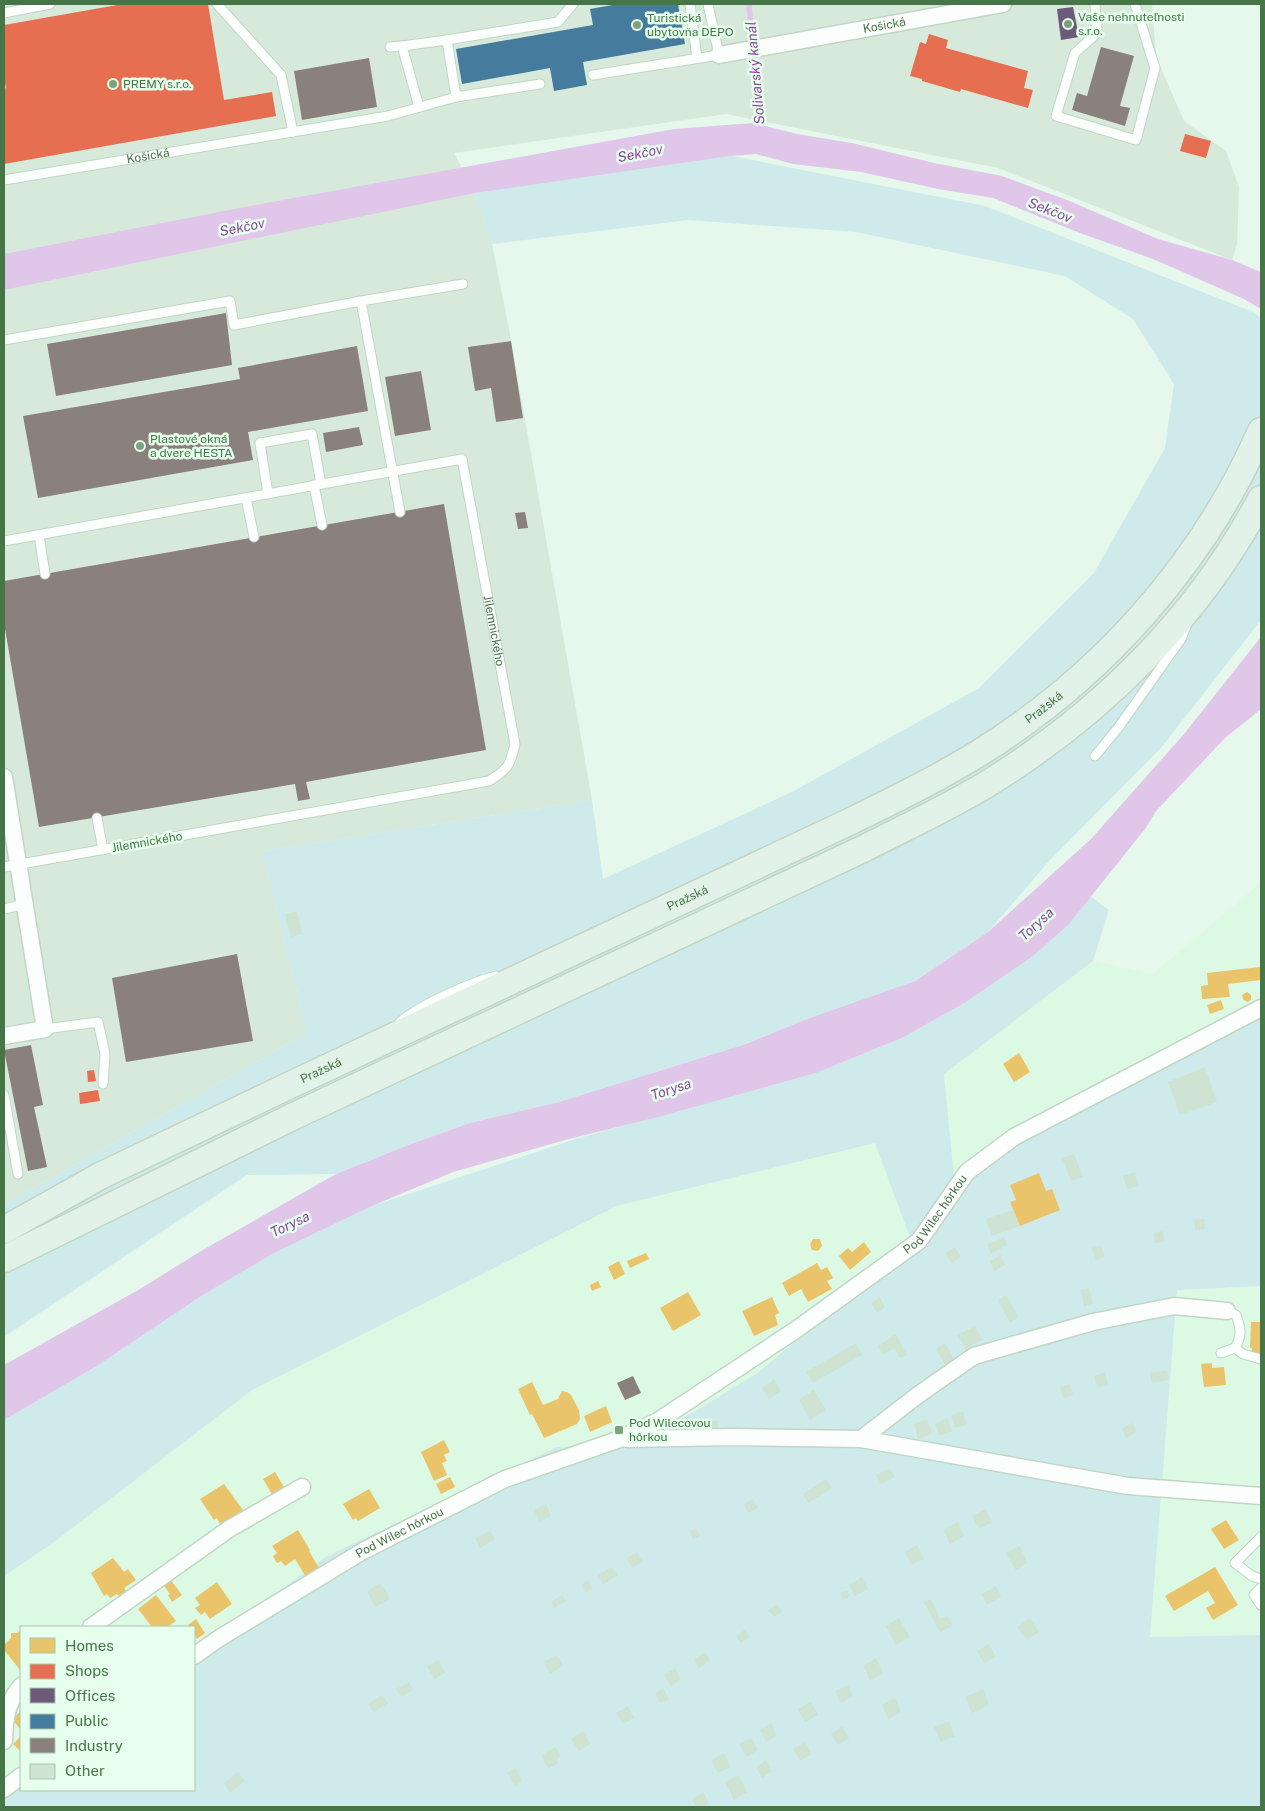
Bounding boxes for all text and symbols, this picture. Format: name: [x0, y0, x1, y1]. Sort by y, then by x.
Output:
place label: Vaše nehnuteľnosti s.r.o.: [1078, 10, 1185, 38]
place label: Turistická ubytovňa DEPO: [647, 11, 734, 39]
street label: Košická: [862, 15, 907, 36]
marker: Vaše nehnuteľnosti s.r.o.: [1062, 18, 1074, 30]
marker: Turistická ubytovňa DEPO: [631, 19, 643, 31]
water label: Solivarský kanál: [743, 21, 767, 125]
place label: PREMY s.r.o.: [123, 77, 192, 91]
marker: PREMY s.r.o.: [107, 78, 119, 90]
water label: Sekčov: [616, 141, 664, 165]
street label: Košická: [125, 146, 171, 166]
water label: Sekčov: [1026, 194, 1074, 226]
water label: Sekčov: [218, 215, 266, 239]
place label: Plastové okná a dvere HESTA: [150, 432, 233, 460]
marker: Plastové okná a dvere HESTA: [134, 440, 146, 452]
street label: Jilemnického: [481, 594, 507, 667]
street label: Pražská: [1022, 689, 1065, 727]
street label: Jilemnického: [111, 829, 184, 855]
street label: Pražská: [665, 882, 710, 914]
water label: Torysa: [1015, 904, 1057, 944]
street label: Pražská: [298, 1055, 344, 1086]
water label: Torysa: [649, 1075, 693, 1103]
street label: Pod Wilec hôrkou: [901, 1172, 970, 1257]
water label: Torysa: [268, 1208, 312, 1240]
place label: Pod Wilecovou hôrkou: [629, 1416, 711, 1444]
marker: Pod Wilecovou hôrkou: [613, 1424, 625, 1436]
street label: Pod Wilec hôrkou: [353, 1504, 446, 1561]
legend: [20, 1626, 195, 1791]
text: Homes: [65, 1637, 114, 1654]
text: Shops: [65, 1662, 109, 1679]
text: Offices: [65, 1687, 115, 1704]
text: Public: [65, 1712, 109, 1729]
text: Industry: [65, 1737, 123, 1754]
text: Other: [65, 1762, 105, 1779]

